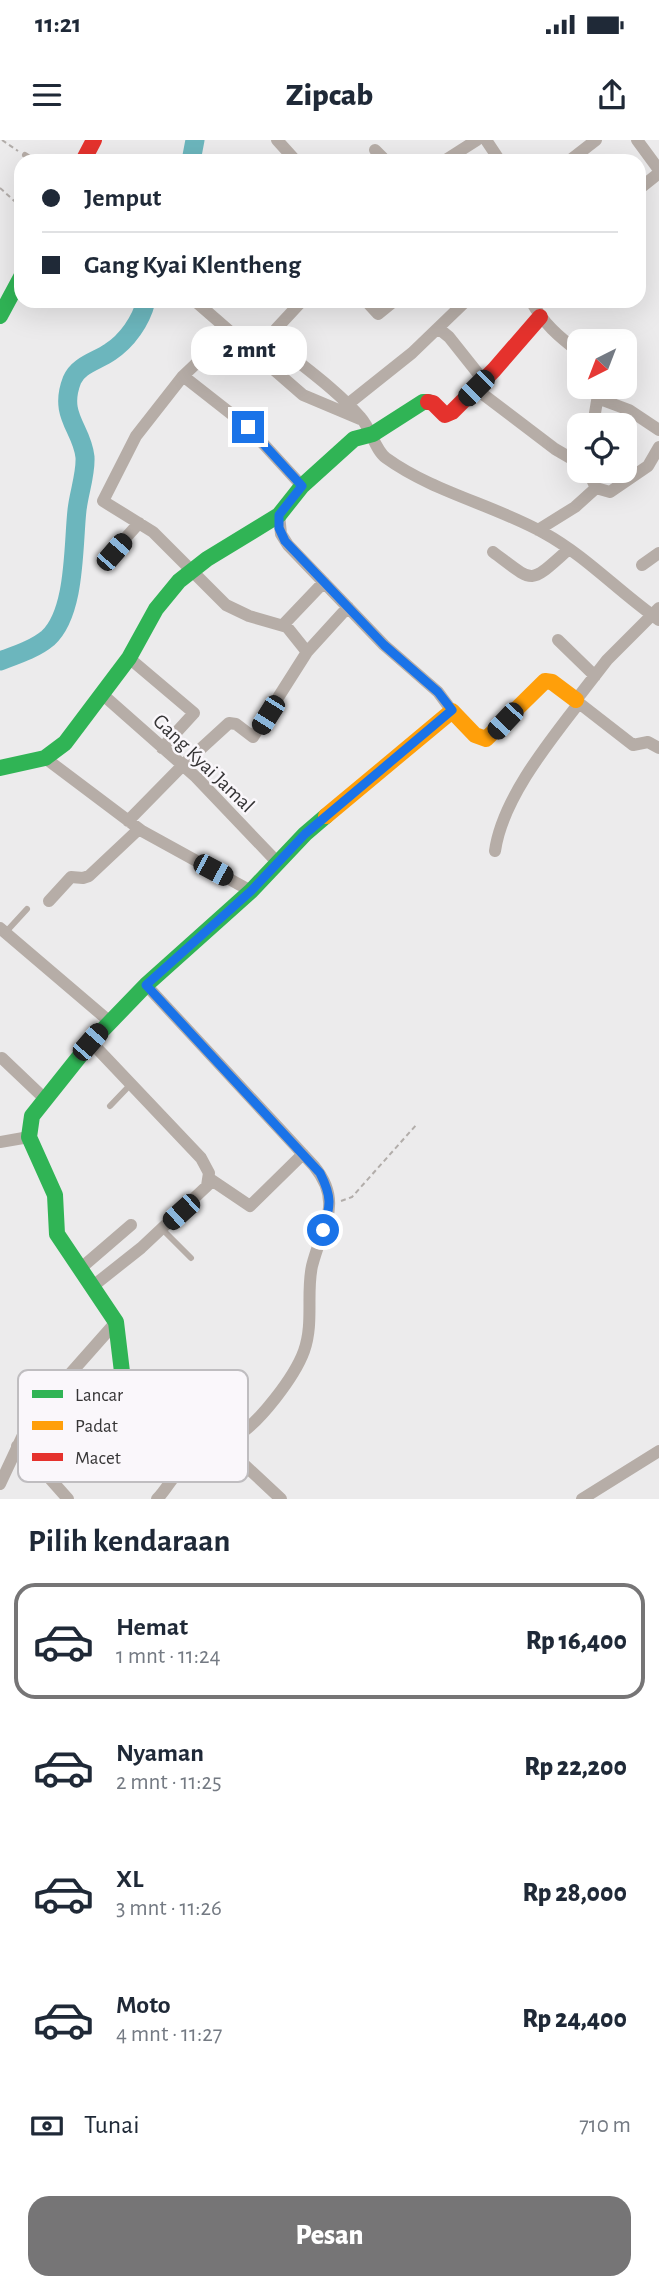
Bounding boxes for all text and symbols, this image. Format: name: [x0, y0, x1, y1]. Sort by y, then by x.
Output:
text: 11:21: [35, 11, 81, 37]
icon: menu: [28, 76, 66, 114]
icon: share: [593, 76, 631, 114]
text: Zipcab: [286, 79, 373, 111]
text: Jemput: [84, 185, 161, 211]
text: Gang Kyai Klentheng: [84, 252, 301, 278]
callout: 2 mnt: [190, 326, 306, 374]
north arrow: [567, 329, 637, 399]
map controls: [567, 329, 637, 483]
text: 2 mnt: [222, 339, 276, 362]
car: [454, 366, 499, 410]
route end: [232, 411, 264, 443]
button: locate: [567, 413, 637, 483]
car: [93, 529, 136, 575]
car: [248, 692, 289, 738]
car: [483, 698, 528, 744]
street label: Gang Kyai Jamal: [149, 710, 258, 817]
car: [190, 851, 237, 889]
car: [69, 1019, 112, 1065]
car: [159, 1190, 204, 1234]
route start: [307, 1214, 339, 1246]
legend: [18, 1370, 248, 1482]
text: Lancar: [75, 1386, 123, 1405]
text: Padat: [75, 1417, 118, 1436]
text: Macet: [75, 1449, 121, 1468]
text: Pilih kendaraan: [28, 1525, 230, 1557]
icon: car: [32, 1610, 95, 1673]
text: Hemat: [116, 1614, 188, 1640]
text: Rp 16,400: [526, 1628, 627, 1654]
text: 1 mnt · 11:24: [116, 1645, 221, 1668]
icon: car: [32, 1736, 95, 1799]
text: Nyaman: [116, 1740, 204, 1766]
text: Rp 22,200: [524, 1754, 627, 1780]
text: 2 mnt · 11:25: [116, 1771, 222, 1794]
icon: car: [32, 1862, 95, 1925]
text: XL: [116, 1866, 143, 1892]
text: Rp 28,000: [523, 1880, 627, 1906]
text: 3 mnt · 11:26: [116, 1897, 222, 1920]
icon: car: [32, 1988, 95, 2051]
text: Moto: [116, 1992, 171, 2018]
text: Rp 24,400: [522, 2006, 627, 2032]
text: 4 mnt · 11:27: [116, 2023, 222, 2046]
icon: cash: [28, 2107, 66, 2145]
text: Tunai: [84, 2112, 140, 2138]
text: 710 m: [579, 2114, 631, 2137]
button: Pesan: [28, 2196, 631, 2276]

